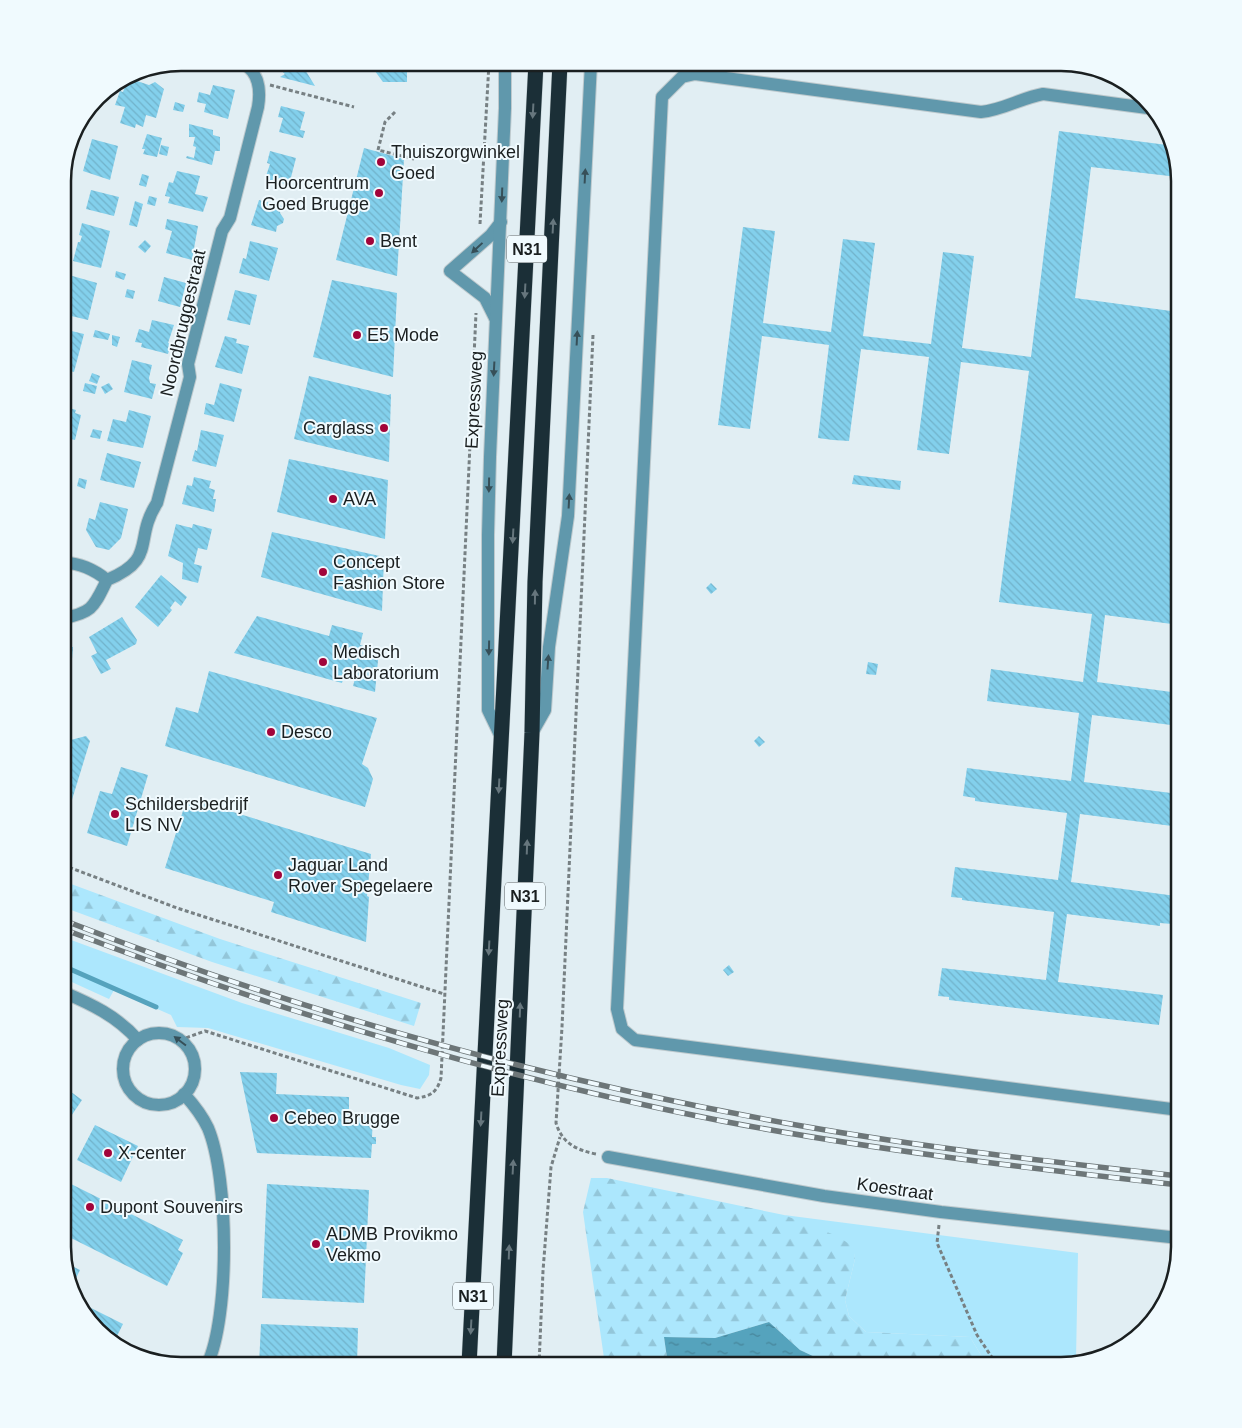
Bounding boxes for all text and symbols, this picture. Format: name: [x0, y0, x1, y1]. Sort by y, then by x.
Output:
one-way arrow: [529, 104, 537, 120]
place label: Thuiszorgwinkel Goed: [391, 142, 520, 183]
marker: Thuiszorgwinkel Goed: [375, 156, 387, 168]
one-way arrow: [582, 168, 590, 184]
place label: Hoorcentrum Goed Brugge: [262, 173, 369, 214]
marker: Hoorcentrum Goed Brugge: [373, 187, 385, 199]
one-way arrow: [498, 187, 506, 203]
one-way arrow: [549, 218, 557, 234]
place label: Bent: [380, 231, 417, 251]
marker: Bent: [364, 235, 376, 247]
road number: N31: [507, 235, 547, 262]
one-way arrow: [471, 242, 483, 254]
street label: Noordbruggestraat: [156, 248, 210, 398]
one-way arrow: [520, 283, 528, 299]
place label: E5 Mode: [367, 325, 439, 345]
marker: E5 Mode: [351, 329, 363, 341]
one-way arrow: [574, 330, 582, 346]
street label: Expressweg: [461, 351, 487, 449]
one-way arrow: [490, 362, 498, 378]
place label: Carglass: [303, 418, 374, 438]
marker: Carglass: [378, 422, 390, 434]
one-way arrow: [485, 478, 493, 494]
place label: AVA: [343, 489, 376, 509]
one-way arrow: [565, 492, 573, 508]
marker: AVA: [327, 493, 339, 505]
one-way arrow: [508, 529, 516, 545]
place label: Concept Fashion Store: [333, 552, 445, 593]
marker: Concept Fashion Store: [317, 566, 329, 578]
one-way arrow: [531, 588, 539, 604]
one-way arrow: [485, 640, 493, 656]
place label: Medisch Laboratorium: [333, 642, 439, 683]
one-way arrow: [544, 654, 552, 670]
marker: Medisch Laboratorium: [317, 656, 329, 668]
place label: Desco: [281, 722, 332, 742]
marker: Desco: [265, 726, 277, 738]
one-way arrow: [494, 778, 502, 794]
place label: Schildersbedrijf LIS NV: [125, 794, 249, 835]
marker: Schildersbedrijf LIS NV: [109, 808, 121, 820]
one-way arrow: [523, 839, 531, 855]
place label: Jaguar Land Rover Spegelaere: [288, 855, 433, 896]
marker: Jaguar Land Rover Spegelaere: [272, 869, 284, 881]
road number: N31: [505, 882, 545, 909]
one-way arrow: [485, 940, 493, 956]
street label: Expressweg: [487, 999, 513, 1097]
one-way arrow: [517, 1001, 525, 1017]
one-way arrow: [174, 1036, 187, 1047]
place label: Cebeo Brugge: [284, 1108, 400, 1128]
one-way arrow: [476, 1111, 484, 1127]
marker: Cebeo Brugge: [268, 1112, 280, 1124]
place label: X-center: [118, 1143, 186, 1163]
marker: X-center: [102, 1147, 114, 1159]
one-way arrow: [509, 1158, 517, 1174]
street label: Koestraat: [855, 1174, 935, 1204]
place label: Dupont Souvenirs: [100, 1197, 243, 1217]
marker: Dupont Souvenirs: [84, 1201, 96, 1213]
place label: ADMB Provikmo Vekmo: [326, 1224, 458, 1265]
marker: ADMB Provikmo Vekmo: [310, 1238, 322, 1250]
one-way arrow: [505, 1243, 513, 1259]
road number: N31: [453, 1282, 493, 1310]
one-way arrow: [467, 1320, 475, 1336]

